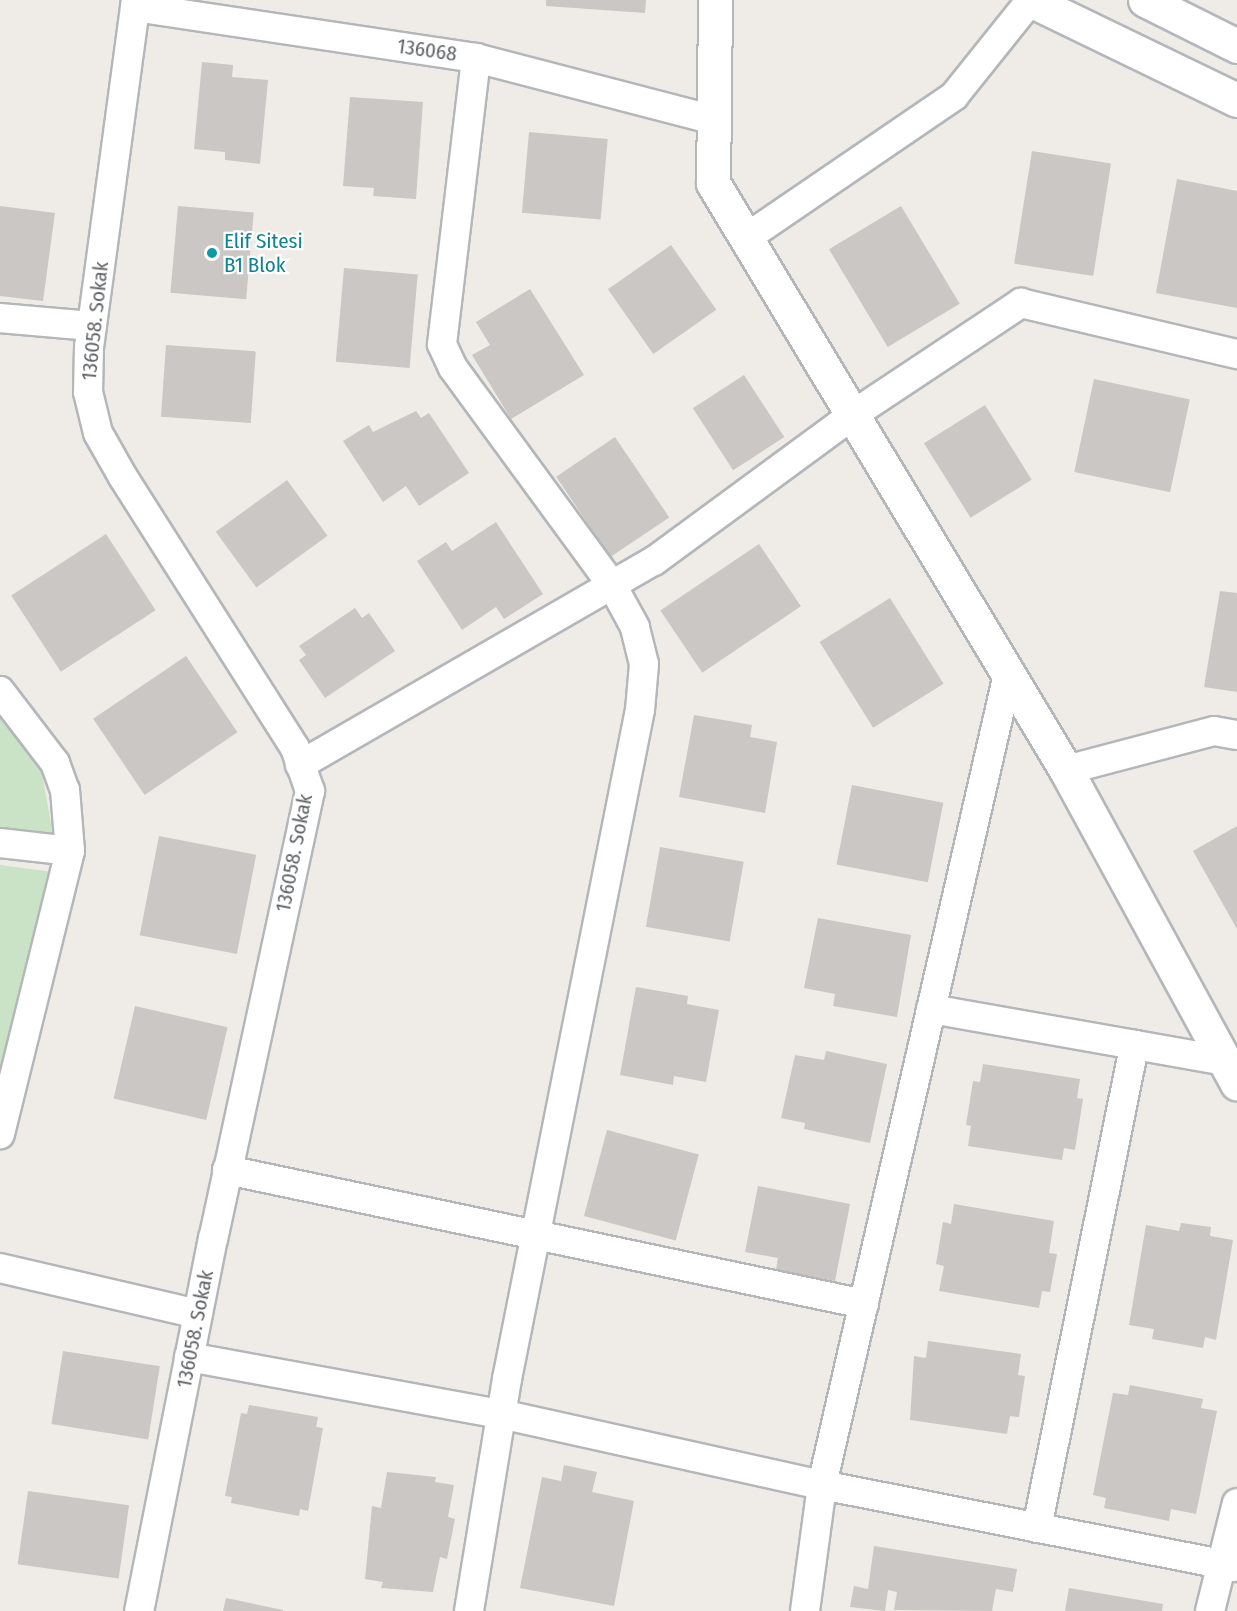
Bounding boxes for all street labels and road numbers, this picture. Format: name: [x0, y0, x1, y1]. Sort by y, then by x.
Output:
street label: 136068: [396, 33, 458, 67]
street label: 136058. Sokak: [76, 260, 114, 382]
street label: 136058. Sokak: [270, 792, 318, 914]
street label: 136058. Sokak: [171, 1268, 219, 1390]

